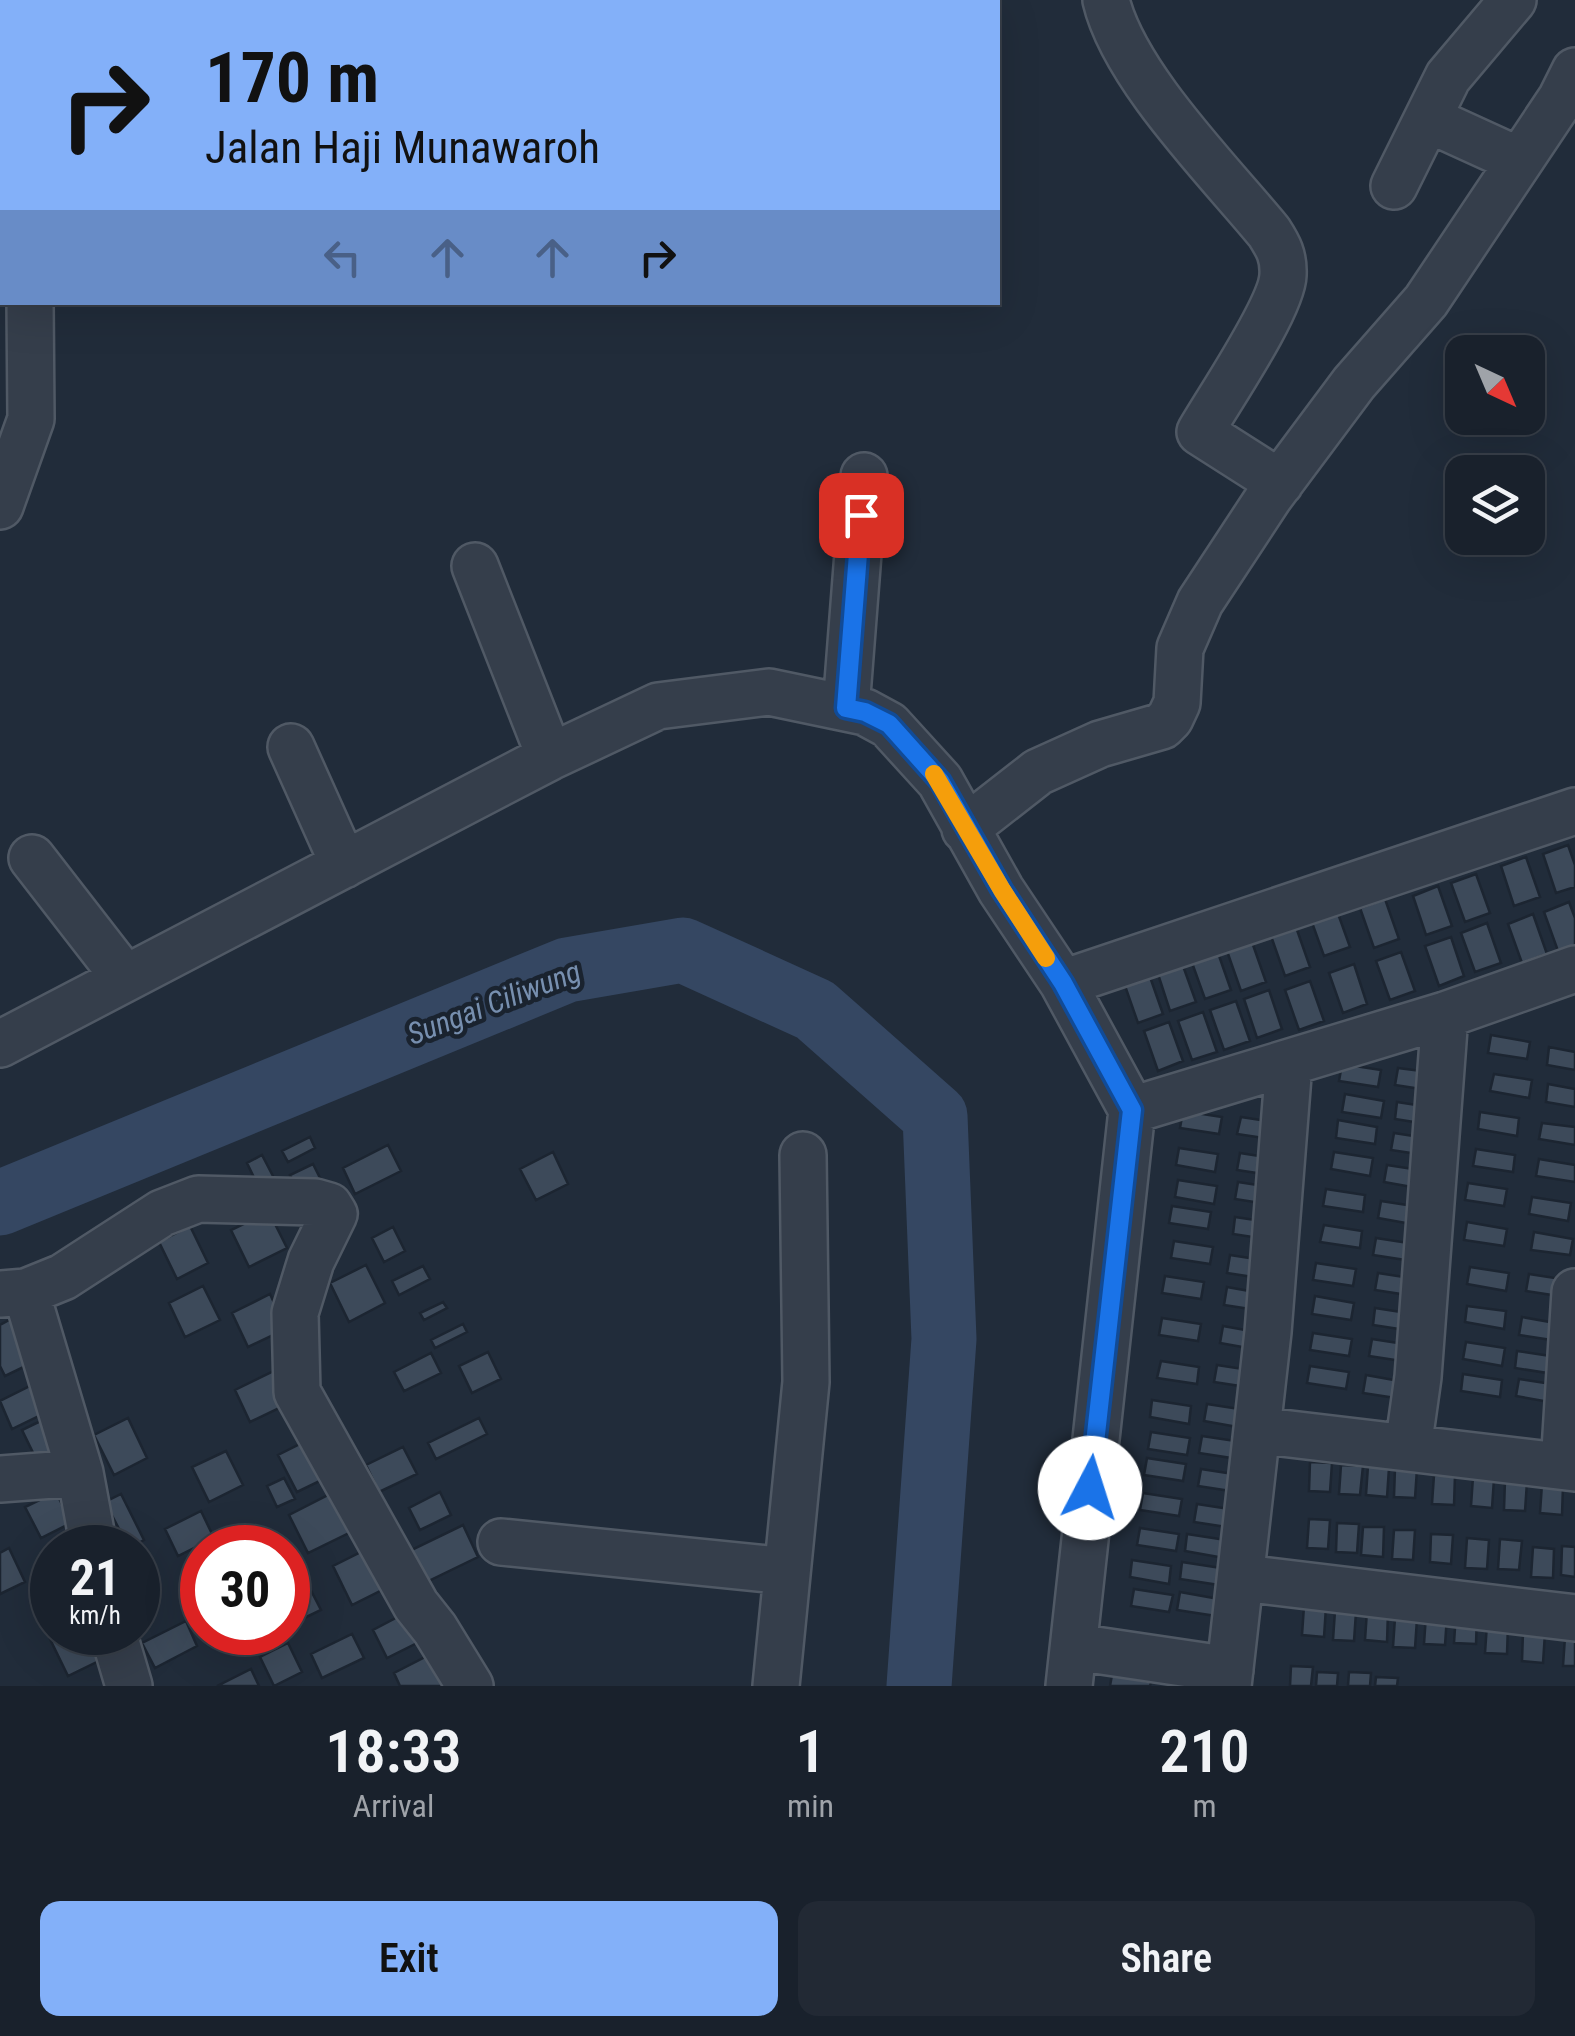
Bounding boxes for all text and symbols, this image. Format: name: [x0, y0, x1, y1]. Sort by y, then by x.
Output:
text: 170 m: [205, 37, 379, 119]
icon: right: [40, 40, 170, 170]
text: Jalan Haji Munawaroh: [205, 121, 600, 174]
icon: left: [315, 230, 370, 285]
icon: ahead: [420, 230, 475, 285]
icon: ahead: [525, 230, 580, 285]
icon: right: [630, 230, 685, 285]
north arrow: [1445, 335, 1545, 435]
map controls: [1445, 335, 1545, 555]
button: layers: [1445, 455, 1545, 555]
pin: [819, 473, 904, 558]
icon: arrive: [834, 488, 889, 543]
water label: Sungai Ciliwung: [402, 953, 586, 1052]
position arrow: [1038, 1436, 1142, 1540]
speed limit sign: 30: [180, 1525, 310, 1655]
text: 21: [70, 1549, 120, 1607]
text: km/h: [69, 1601, 121, 1630]
text: 18:33: [325, 1716, 462, 1787]
text: 1: [795, 1716, 826, 1787]
text: 210: [1159, 1716, 1250, 1787]
text: Arrival: [353, 1787, 434, 1825]
text: min: [787, 1787, 834, 1825]
text: m: [1192, 1787, 1217, 1825]
button: Exit: [40, 1901, 778, 2016]
button: Share: [798, 1901, 1535, 2016]

